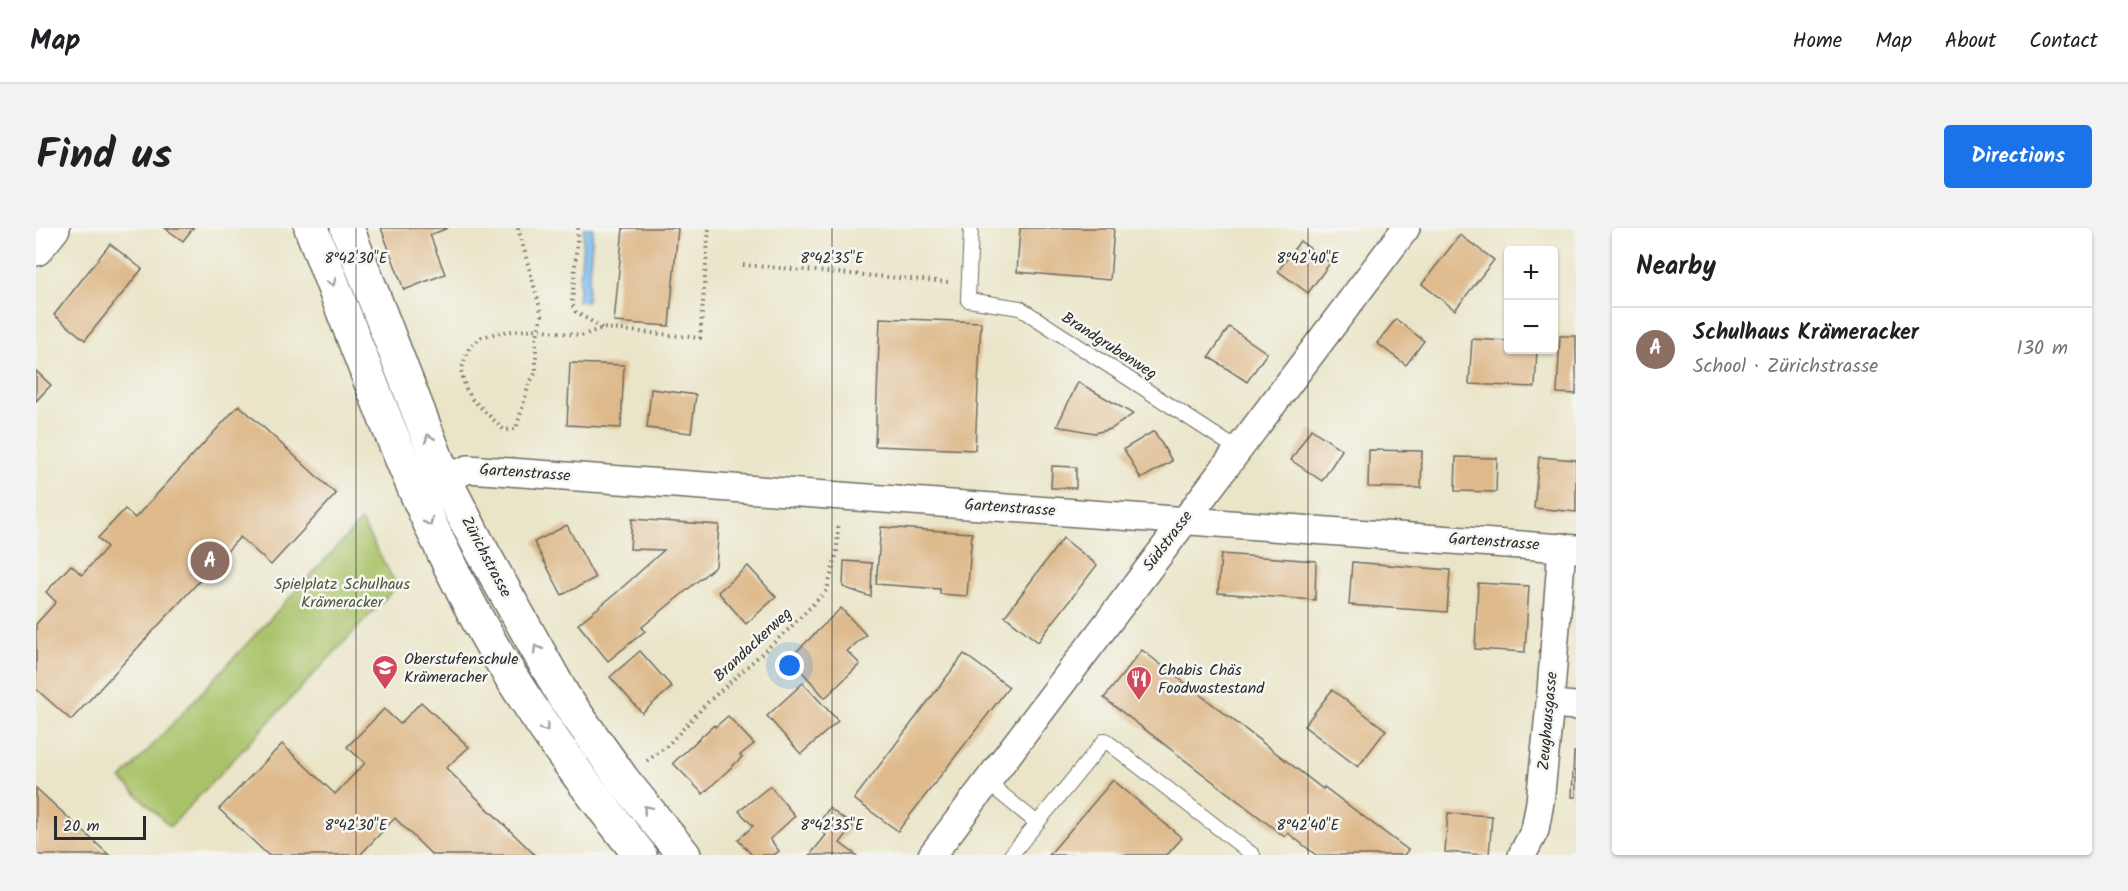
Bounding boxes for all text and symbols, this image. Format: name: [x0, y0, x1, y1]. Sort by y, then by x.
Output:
text: Map: [30, 19, 81, 64]
text: Home: [1793, 25, 1842, 58]
text: Map: [1875, 25, 1912, 58]
text: About: [1945, 25, 1996, 58]
text: Contact: [2029, 25, 2098, 58]
text: Find us: [36, 123, 172, 190]
button: Directions: [1944, 125, 2092, 188]
map controls: [1504, 246, 1558, 354]
button: +: [1504, 246, 1558, 300]
text: Nearby: [1636, 246, 1716, 288]
text: 8°42'30"E: [324, 247, 389, 271]
text: 8°42'35"E: [800, 247, 865, 271]
text: 8°42'40"E: [1277, 247, 1341, 271]
one-way arrow: [325, 276, 337, 287]
button: −: [1504, 300, 1558, 354]
street label: Brandgrubenweg: [1056, 306, 1162, 386]
text: Schulhaus Krämeracker: [1693, 316, 1919, 351]
text: A: [1649, 333, 1662, 365]
text: 130 m: [2016, 333, 2068, 365]
text: School · Zürichstrasse: [1693, 351, 1878, 383]
one-way arrow: [424, 433, 436, 444]
street label: Gartenstrasse: [479, 457, 571, 489]
street label: Gartenstrasse: [964, 492, 1056, 524]
street label: Südstrasse: [1137, 505, 1199, 577]
street label: Zürichstrasse: [454, 512, 518, 602]
one-way arrow: [422, 515, 433, 526]
street label: Gartenstrasse: [1448, 526, 1540, 558]
pin: A: [190, 538, 230, 584]
park label: Spielplatz Schulhaus Krämeracker: [274, 572, 410, 615]
street label: Brandackerweg: [708, 602, 798, 688]
one-way arrow: [532, 645, 544, 655]
place label: Oberstufenschule Krämeracher: [404, 647, 518, 690]
your location: [775, 651, 804, 680]
school or university icon: Oberstufenschule Krämeracher: [370, 653, 400, 691]
place label: Chabis Chäs Foodwastestand: [1158, 658, 1265, 701]
restaurant icon: Chabis Chäs Foodwastestand: [1124, 664, 1154, 702]
street label: Zeughausgasse: [1531, 671, 1565, 771]
one-way arrow: [538, 721, 549, 732]
one-way arrow: [643, 805, 654, 816]
scale bar: [54, 813, 146, 840]
text: 20 m: [63, 814, 99, 839]
text: 8°42'30"E: [324, 814, 389, 838]
text: 8°42'35"E: [800, 814, 865, 838]
text: 8°42'40"E: [1277, 814, 1341, 838]

